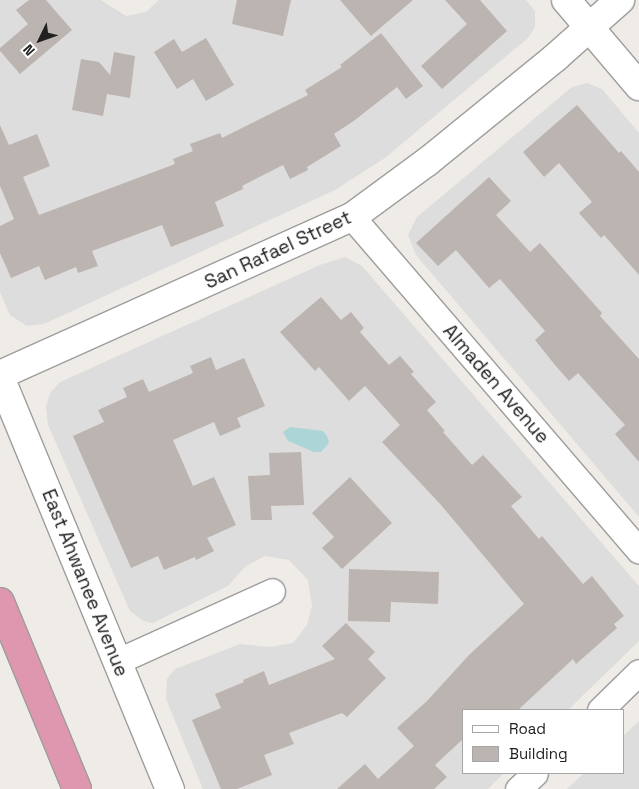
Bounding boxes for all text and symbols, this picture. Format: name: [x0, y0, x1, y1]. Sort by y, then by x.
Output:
north arrow: [15, 15, 65, 65]
text: N: [19, 41, 39, 60]
street label: San Rafael Street: [201, 206, 355, 294]
street label: Almaden Avenue: [438, 320, 554, 448]
street label: East Ahwanee Avenue: [37, 486, 133, 680]
legend: [462, 709, 624, 774]
text: Road: [509, 719, 546, 738]
text: Building: [509, 744, 568, 763]

